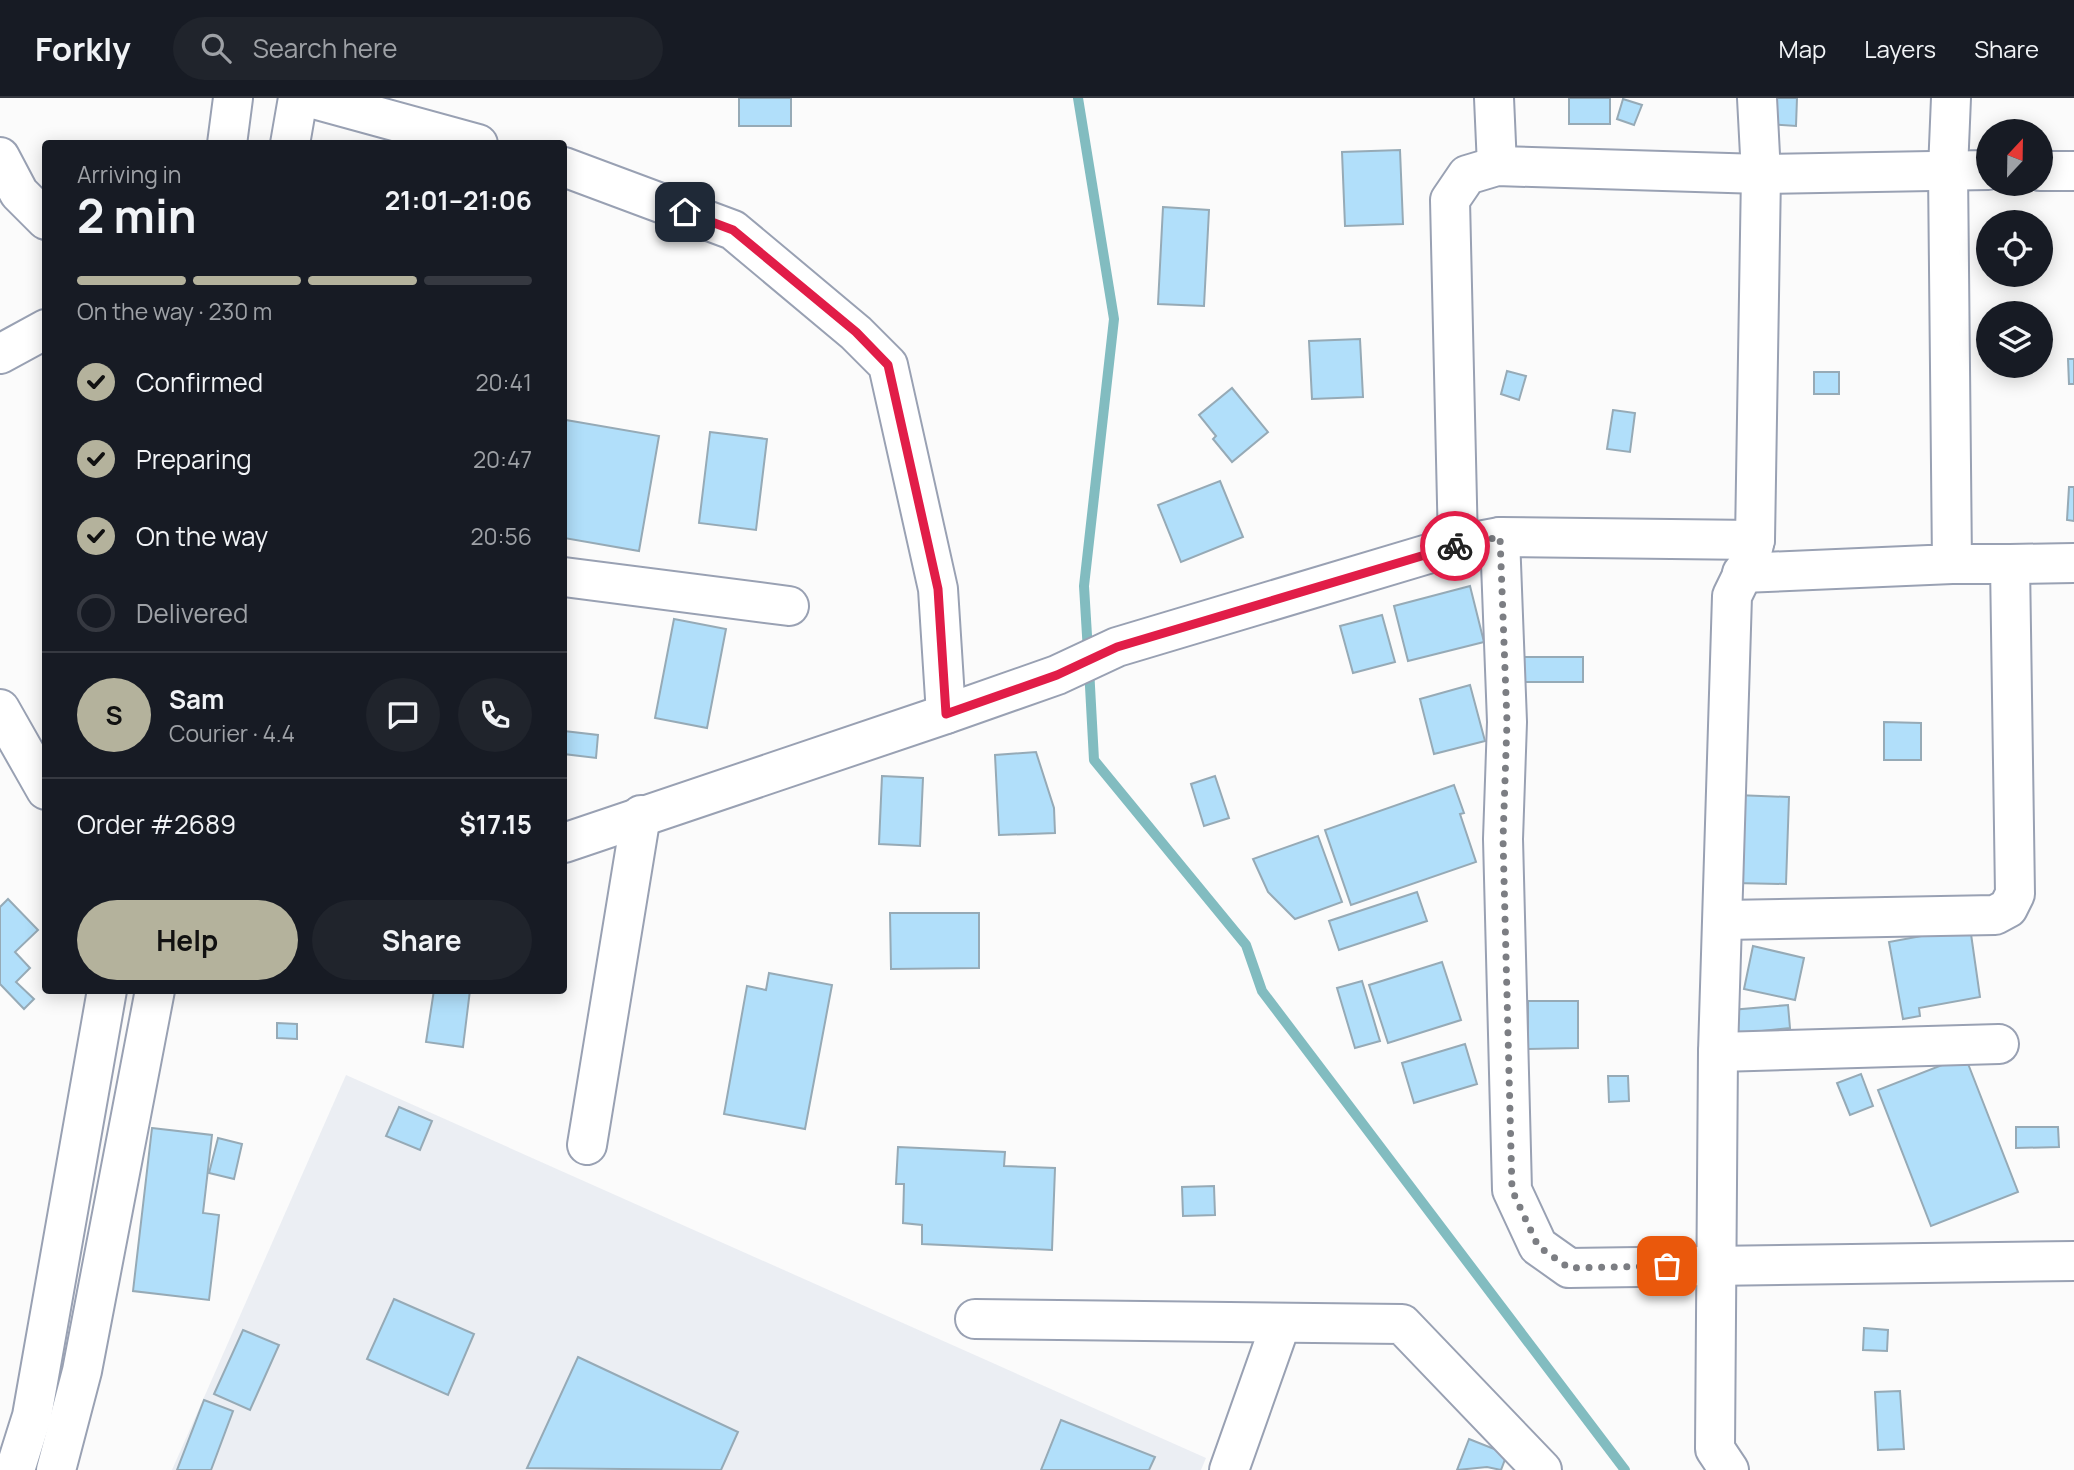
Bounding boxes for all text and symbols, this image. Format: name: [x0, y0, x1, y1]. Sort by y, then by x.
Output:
search box: [173, 17, 663, 80]
text: Forkly: [35, 26, 131, 71]
icon: search: [197, 29, 235, 67]
text: Search here: [253, 30, 397, 66]
text: Map: [1779, 32, 1826, 65]
text: Layers: [1864, 32, 1936, 65]
text: Share: [1974, 32, 2039, 65]
north arrow: [1976, 119, 2053, 196]
map controls: [1976, 119, 2053, 378]
text: Arriving in: [77, 158, 182, 190]
text: 21:01–21:06: [385, 182, 532, 218]
pin: [655, 182, 715, 242]
text: 2 min: [77, 184, 197, 247]
icon: home: [666, 193, 704, 231]
button: locate: [1976, 210, 2053, 287]
text: On the way · 230 m: [77, 295, 272, 327]
button: layers: [1976, 301, 2053, 378]
icon: check: [77, 363, 115, 401]
text: Confirmed: [136, 364, 263, 400]
text: 20:41: [475, 366, 532, 398]
icon: check: [77, 440, 115, 478]
text: Preparing: [136, 441, 252, 477]
text: 20:47: [473, 443, 532, 475]
courier: [1420, 511, 1490, 581]
icon: check: [77, 517, 115, 555]
text: On the way: [136, 518, 268, 554]
text: 20:56: [470, 520, 532, 552]
icon: bike: [1436, 527, 1474, 565]
text: Delivered: [136, 595, 248, 631]
button: chat: [366, 678, 440, 752]
button: phone: [458, 678, 532, 752]
text: Sam: [169, 681, 224, 717]
text: S: [105, 697, 123, 733]
text: Courier · 4.4: [169, 717, 295, 749]
text: Order #2689: [77, 806, 236, 842]
text: $17.15: [459, 806, 532, 842]
button: Help: [77, 900, 298, 980]
button: Share: [312, 900, 532, 980]
pin: [1637, 1236, 1697, 1296]
icon: bag: [1648, 1247, 1686, 1285]

